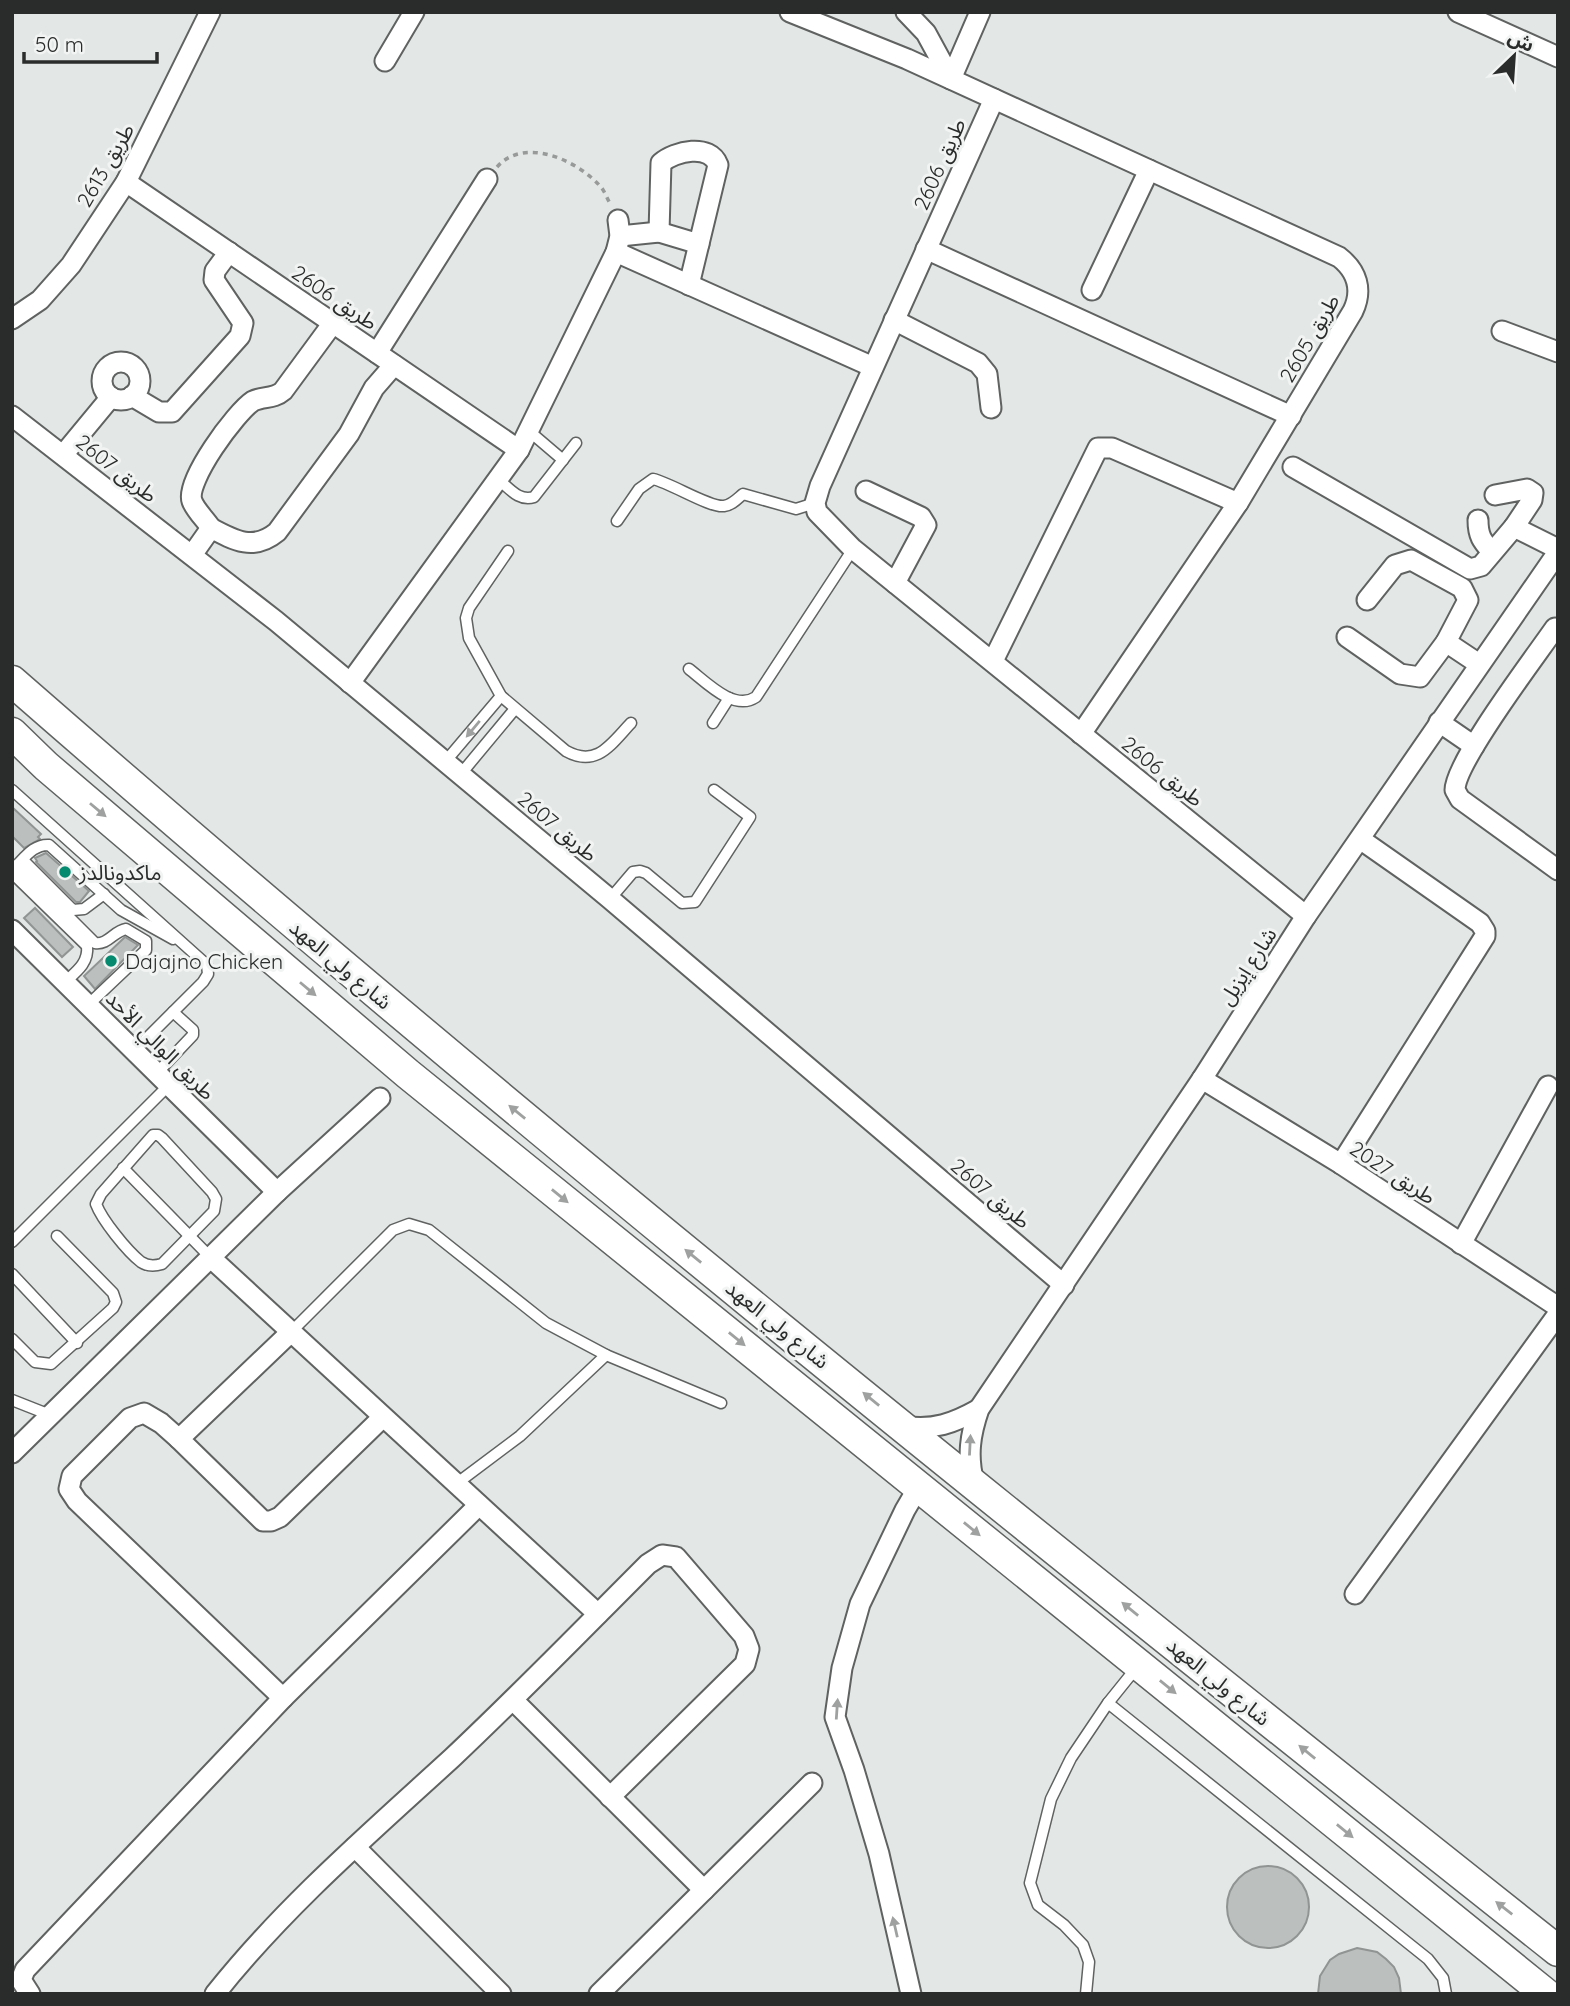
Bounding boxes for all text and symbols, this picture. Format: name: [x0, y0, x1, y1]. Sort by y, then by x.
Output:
scale bar: [24, 21, 158, 65]
north arrow: [1479, 21, 1549, 91]
text: ش: [1504, 24, 1538, 57]
text: 50 m: [35, 31, 84, 57]
street label: طريق 2606: [907, 114, 972, 214]
street label: طريق 2613: [71, 118, 140, 212]
street label: طريق 2606: [287, 259, 383, 336]
street label: طريق 2605: [1273, 289, 1346, 387]
street label: طريق 2607: [71, 428, 163, 509]
one-way arrow: [465, 720, 481, 738]
street label: طريق 2606: [1116, 730, 1209, 813]
street label: طريق 2607: [512, 785, 603, 868]
one-way arrow: [89, 802, 107, 818]
place label: ماكدونالدز: [78, 859, 161, 885]
marker: ماكدونالدز: [57, 864, 73, 880]
street label: شارع ولي العهد: [282, 914, 398, 1017]
street label: شارع إيزيل: [1212, 922, 1284, 1011]
place label: Dajajno Chicken: [125, 948, 283, 974]
marker: Dajajno Chicken: [103, 953, 119, 969]
one-way arrow: [300, 981, 317, 996]
street label: طريق الوالي الأحد: [98, 985, 221, 1108]
one-way arrow: [509, 1105, 526, 1120]
street label: طريق 2027: [1345, 1135, 1441, 1210]
street label: طريق 2607: [945, 1152, 1036, 1235]
one-way arrow: [550, 1189, 568, 1204]
one-way arrow: [685, 1249, 703, 1264]
street label: شارع ولي العهد: [718, 1274, 835, 1377]
one-way arrow: [728, 1331, 745, 1346]
one-way arrow: [862, 1392, 879, 1407]
one-way arrow: [965, 1434, 976, 1456]
one-way arrow: [964, 1521, 981, 1536]
one-way arrow: [1122, 1601, 1140, 1616]
street label: شارع ولي العهد: [1159, 1631, 1276, 1734]
one-way arrow: [1159, 1680, 1177, 1695]
one-way arrow: [832, 1698, 843, 1720]
one-way arrow: [1299, 1744, 1317, 1759]
one-way arrow: [1336, 1823, 1353, 1838]
one-way arrow: [1496, 1901, 1514, 1916]
one-way arrow: [890, 1916, 901, 1938]

